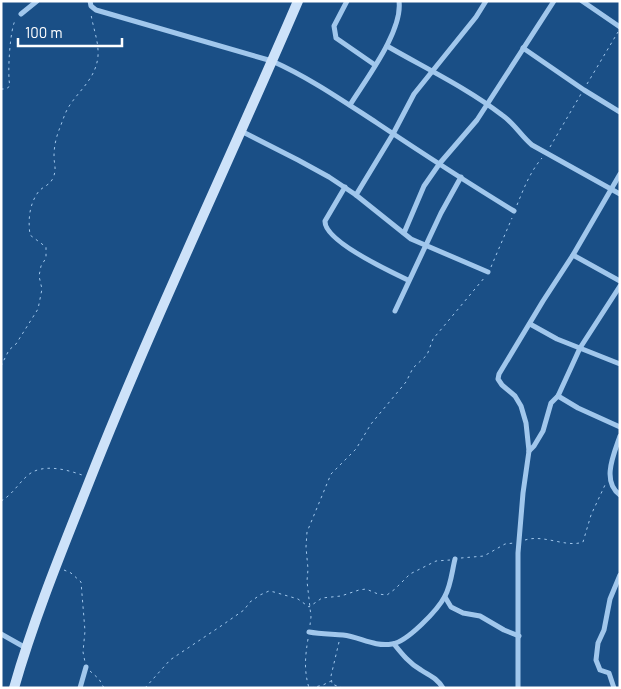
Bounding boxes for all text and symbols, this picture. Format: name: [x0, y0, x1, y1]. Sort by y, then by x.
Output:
scale bar: [18, 15, 121, 47]
text: 100 m: [25, 23, 63, 41]

